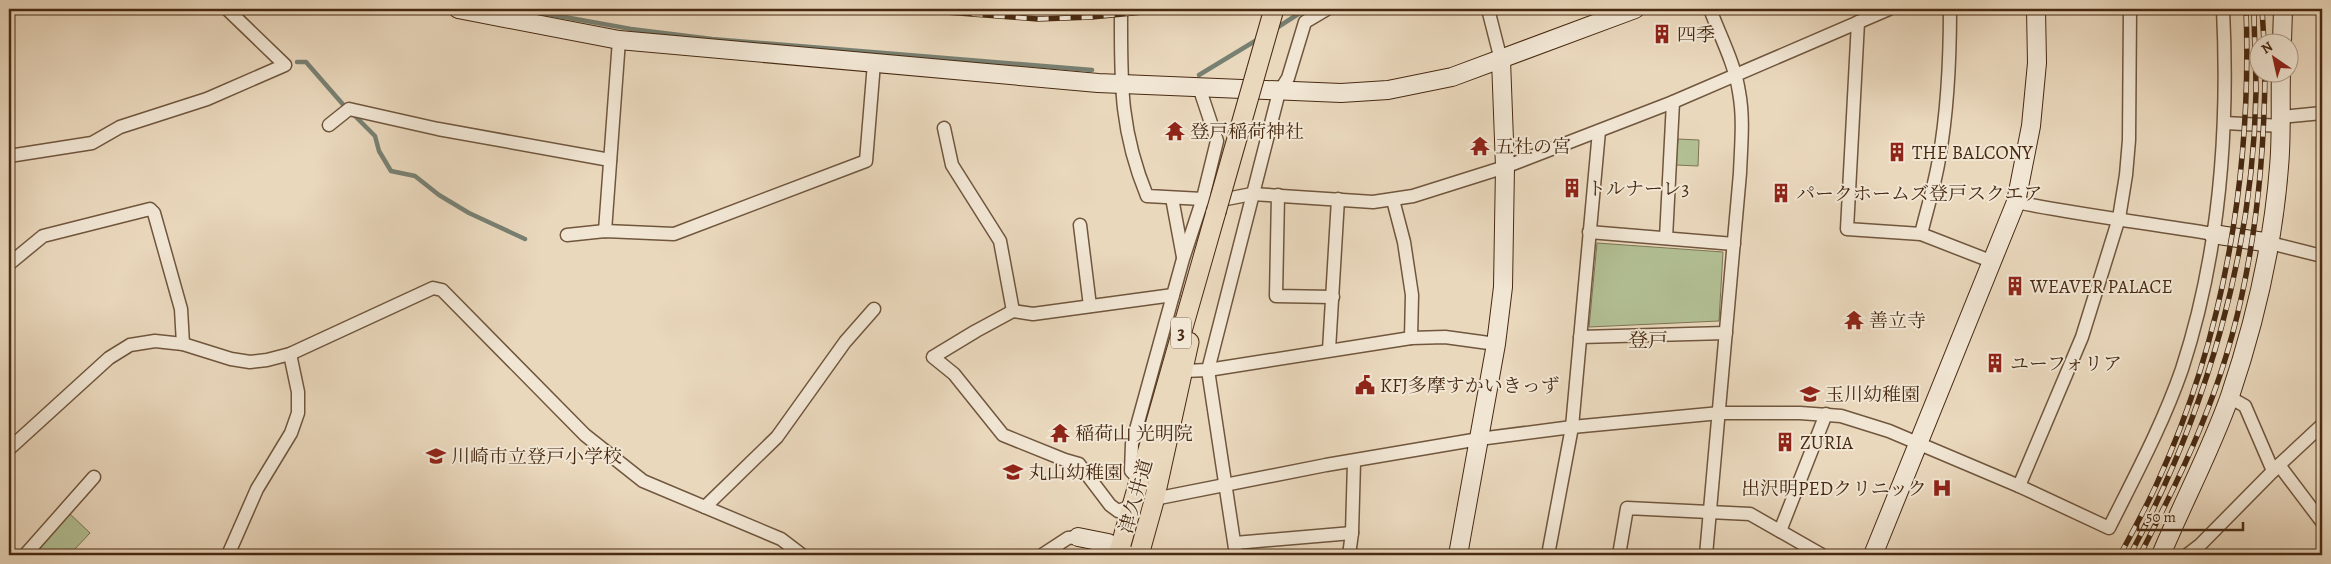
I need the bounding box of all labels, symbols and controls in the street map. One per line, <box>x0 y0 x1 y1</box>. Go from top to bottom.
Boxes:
place label: 四季 <box>1677 22 1715 48</box>
building icon: 四季 <box>1651 23 1673 45</box>
north arrow <box>2248 32 2298 82</box>
text: N <box>2257 37 2277 58</box>
place label: 登戸稲荷神社 <box>1190 119 1304 145</box>
temple icon: 登戸稲荷神社 <box>1164 120 1186 142</box>
place label: 五社の宮 <box>1495 134 1571 160</box>
temple icon: 五社の宮 <box>1469 135 1491 157</box>
place label: THE BALCONY <box>1912 140 2033 166</box>
building icon: THE BALCONY <box>1886 141 1908 163</box>
place label: トルナーレ3 <box>1587 176 1690 202</box>
building icon: トルナーレ3 <box>1561 177 1583 199</box>
place label: パークホームズ登戸スクエア <box>1796 181 2043 207</box>
building icon: パークホームズ登戸スクエア <box>1770 182 1792 204</box>
place label: WEAVER PALACE <box>2029 274 2173 300</box>
building icon: WEAVER PALACE <box>2004 275 2026 297</box>
place label: 善立寺 <box>1869 308 1926 334</box>
temple icon: 善立寺 <box>1843 309 1865 331</box>
road number: 3 <box>1171 317 1191 348</box>
district label: 登戸 <box>1628 327 1668 354</box>
place label: ユーフォリア <box>2010 351 2122 377</box>
building icon: ユーフォリア <box>1984 352 2006 374</box>
place label: KFJ多摩すかいきっず <box>1380 373 1560 399</box>
public building icon: KFJ多摩すかいきっず <box>1354 374 1376 396</box>
place label: 玉川幼稚園 <box>1825 382 1920 408</box>
school or university icon: 玉川幼稚園 <box>1799 383 1821 405</box>
place label: 稲荷山 光明院 <box>1075 421 1193 447</box>
temple icon: 稲荷山 光明院 <box>1049 422 1071 444</box>
place label: ZURIA <box>1800 430 1854 456</box>
building icon: ZURIA <box>1774 431 1796 453</box>
place label: 川崎市立登戸小学校 <box>451 444 622 470</box>
school or university icon: 川崎市立登戸小学校 <box>425 445 447 467</box>
street label: 津久井道 <box>1113 456 1159 536</box>
place label: 丸山幼稚園 <box>1028 460 1123 486</box>
school or university icon: 丸山幼稚園 <box>1002 461 1024 483</box>
place label: 出沢明PEDクリニック <box>1741 476 1927 502</box>
hospital icon: 出沢明PEDクリニック <box>1931 477 1953 499</box>
scale bar <box>2138 499 2244 531</box>
text: 50 m <box>2146 507 2176 527</box>

